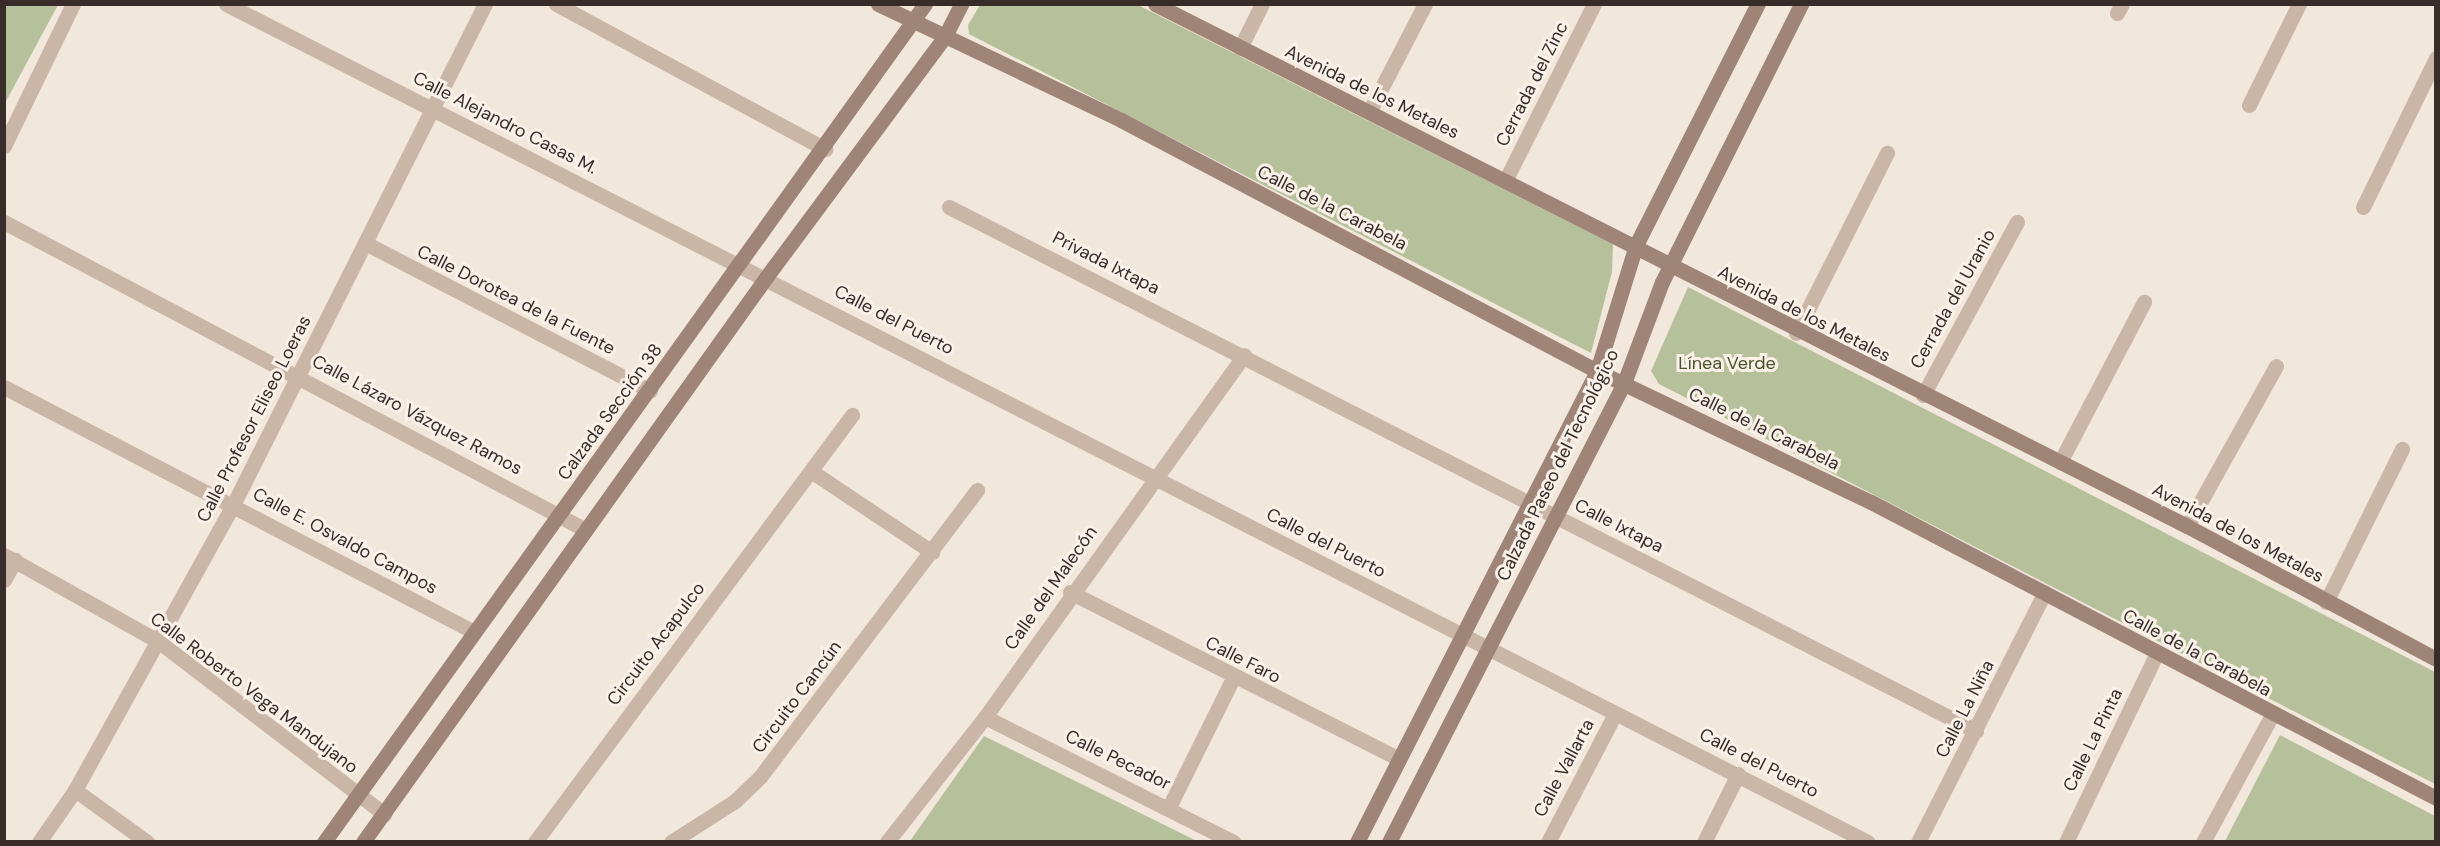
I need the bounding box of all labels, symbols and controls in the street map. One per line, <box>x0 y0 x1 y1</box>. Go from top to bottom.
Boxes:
street label: Cerrada del Zinc <box>1491 18 1573 150</box>
street label: Avenida de los Metales <box>1282 40 1462 144</box>
street label: Calle Alejandro Casas M. <box>409 67 601 179</box>
street label: Calle de la Carabela <box>1254 161 1410 255</box>
street label: Cerrada del Uranio <box>1906 226 2000 372</box>
street label: Privada Ixtapa <box>1049 227 1163 299</box>
street label: Calle Dorotea de la Fuente <box>413 241 619 359</box>
street label: Avenida de los Metales <box>1714 261 1894 367</box>
street label: Calle del Puerto <box>831 281 957 359</box>
street label: Calle Profesor Eliseo Loeras <box>192 312 316 526</box>
street label: Calzada Sección 38 <box>553 339 667 485</box>
street label: Calzada Paseo del Tecnológico <box>1492 346 1624 584</box>
street label: Calle Lázaro Vázquez Ramos <box>308 350 526 480</box>
park label: Línea Verde <box>1678 352 1776 374</box>
street label: Calle de la Carabela <box>1685 383 1843 475</box>
street label: Avenida de los Metales <box>2149 479 2327 587</box>
street label: Calle E. Osvaldo Campos <box>249 483 441 599</box>
street label: Calle Ixtapa <box>1571 494 1667 558</box>
street label: Calle del Puerto <box>1263 504 1389 582</box>
street label: Calle del Malecón <box>1000 522 1102 654</box>
street label: Circuito Acapulco <box>603 578 709 710</box>
street label: Calle de la Carabela <box>2119 605 2275 701</box>
street label: Calle Roberto Vega Mandujano <box>146 608 362 778</box>
street label: Calle Faro <box>1202 632 1284 688</box>
street label: Circuito Cancún <box>748 637 846 757</box>
street label: Calle La Niña <box>1931 657 1999 761</box>
street label: Calle La Pinta <box>2059 685 2127 795</box>
street label: Calle Vallarta <box>1529 715 1599 821</box>
street label: Calle del Puerto <box>1696 724 1822 802</box>
street label: Calle Pecador <box>1062 725 1174 795</box>

